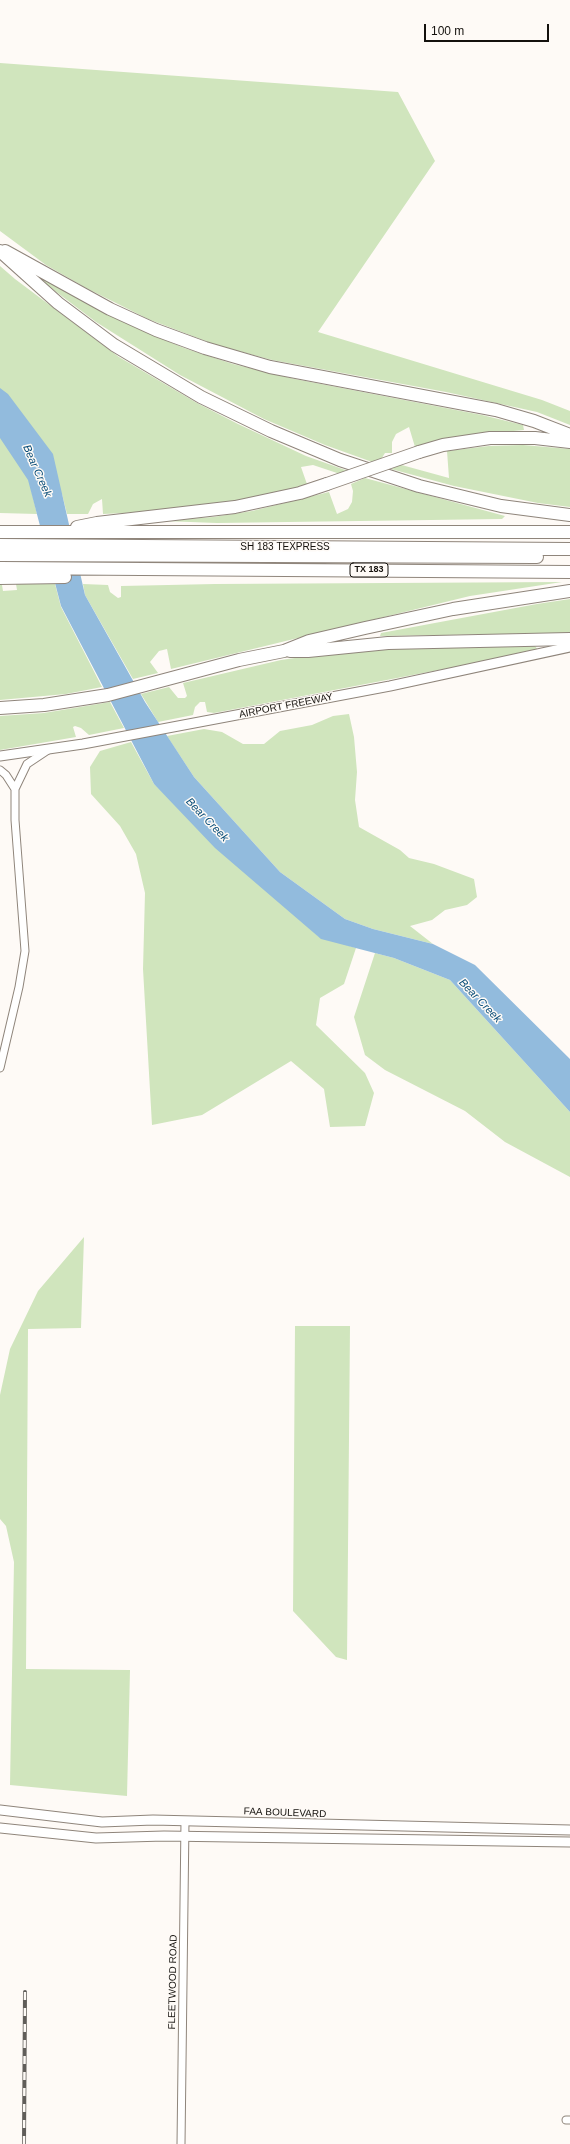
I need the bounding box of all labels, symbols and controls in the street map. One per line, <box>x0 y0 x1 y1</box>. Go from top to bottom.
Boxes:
scale bar <box>426 16 551 42</box>
text: 100 m <box>431 24 464 38</box>
water label: Bear Creek <box>20 443 54 499</box>
street label: SH 183 TEXPRESS <box>240 541 330 553</box>
road number: TX 183 <box>350 563 388 577</box>
street label: AIRPORT FREEWAY <box>238 691 334 721</box>
water label: Bear Creek <box>183 795 231 845</box>
water label: Bear Creek <box>456 976 504 1026</box>
street label: FAA BOULEVARD <box>244 1806 326 1820</box>
street label: FLEETWOOD ROAD <box>166 1934 180 2030</box>

